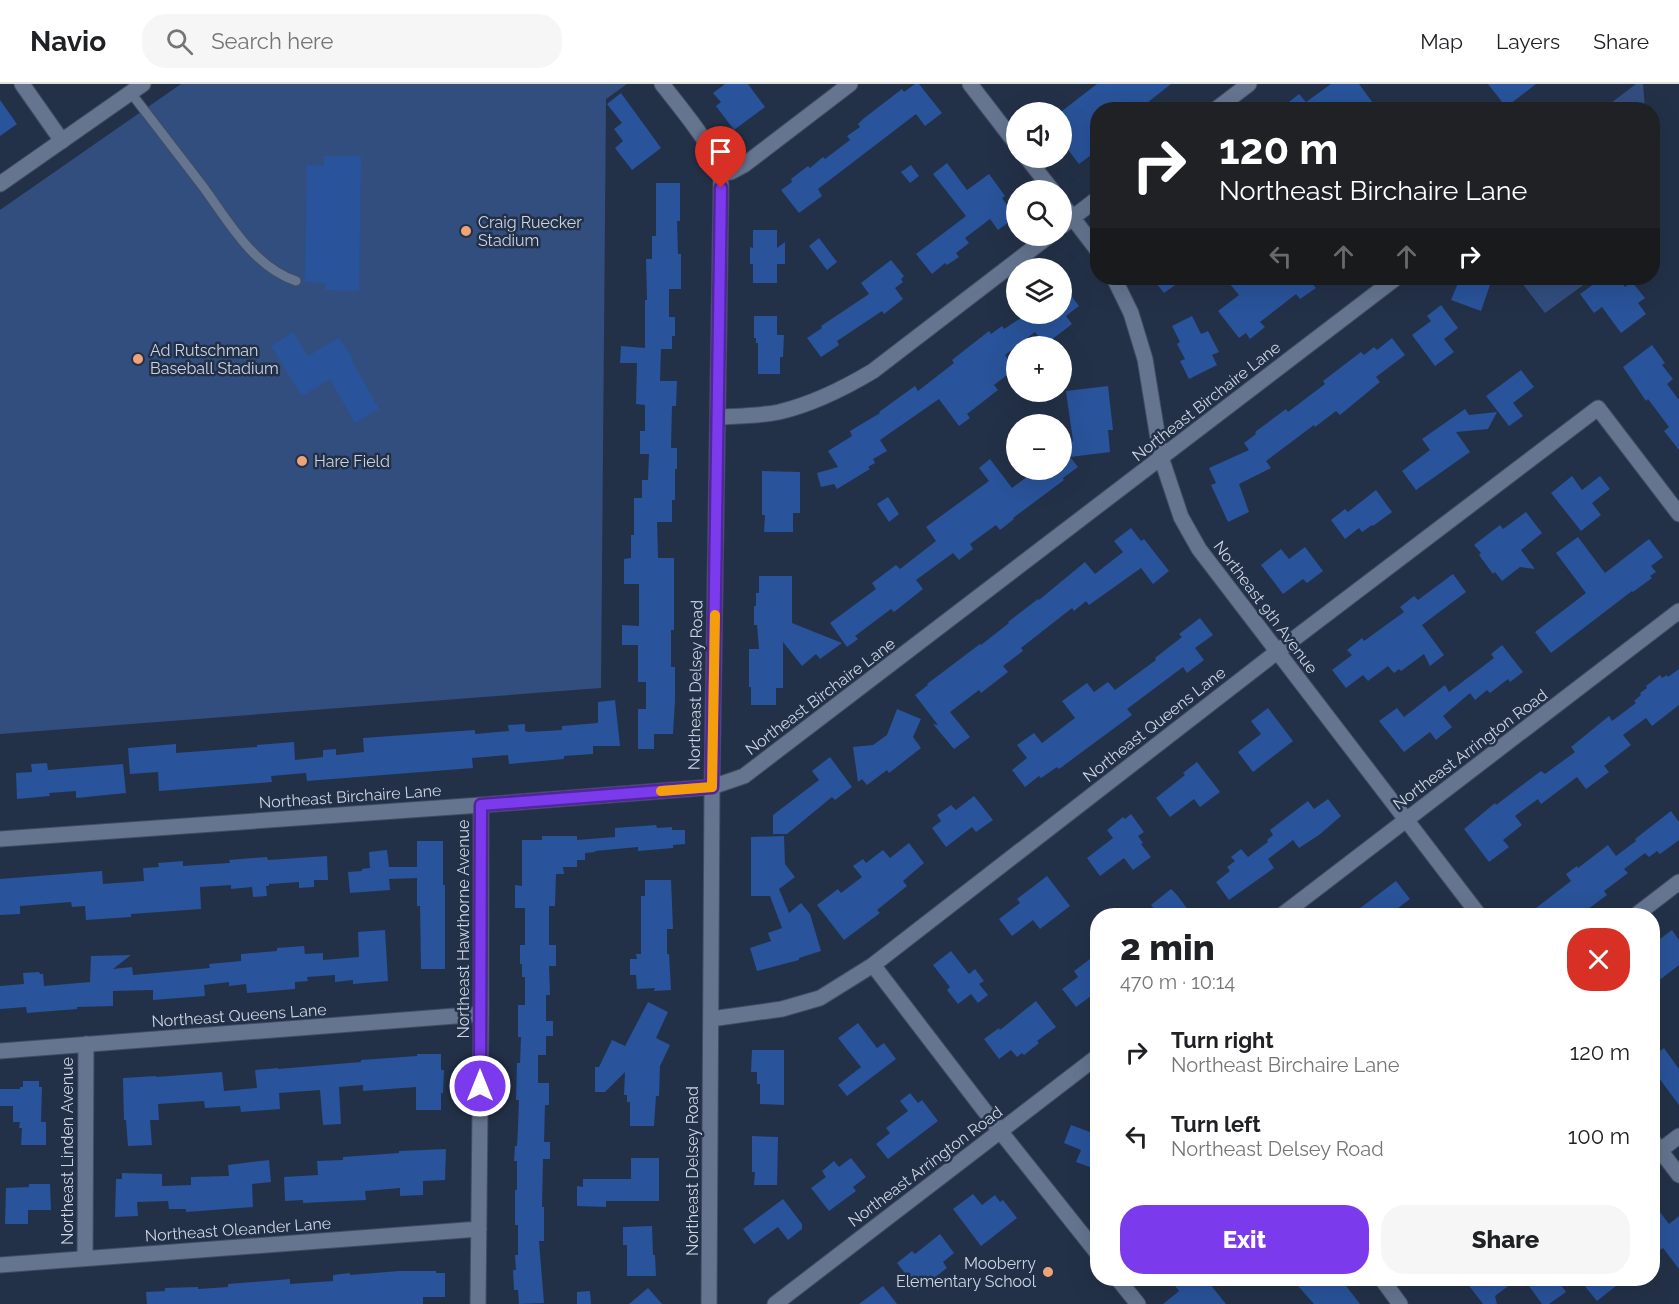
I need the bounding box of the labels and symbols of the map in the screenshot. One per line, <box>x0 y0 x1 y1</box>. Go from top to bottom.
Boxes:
pin <box>695 126 746 188</box>
place label: Craig Ruecker Stadium <box>478 213 582 250</box>
marker: Craig Ruecker Stadium <box>459 224 473 238</box>
street label: Northeast Birchaire Lane <box>1128 338 1284 465</box>
place label: Ad Rutschman Baseball Stadium <box>150 341 279 378</box>
marker: Ad Rutschman Baseball Stadium <box>131 352 145 366</box>
place label: Hare Field <box>314 452 390 471</box>
marker: Hare Field <box>295 454 309 468</box>
street label: Northeast 9th Avenue <box>1210 537 1322 677</box>
street label: Northeast Delsey Road <box>685 600 706 770</box>
street label: Northeast Birchaire Lane <box>742 634 899 759</box>
street label: Northeast Queens Lane <box>1079 663 1229 786</box>
street label: Northeast Arrington Road <box>1389 685 1551 814</box>
street label: Northeast Birchaire Lane <box>258 781 442 812</box>
street label: Northeast Hawthorne Avenue <box>454 820 473 1038</box>
street label: Northeast Queens Lane <box>151 1000 327 1031</box>
position arrow <box>448 1054 512 1118</box>
street label: Northeast Linden Avenue <box>58 1057 77 1245</box>
street label: Northeast Delsey Road <box>683 1086 702 1256</box>
street label: Northeast Arrington Road <box>844 1102 1006 1231</box>
street label: Northeast Oleander Lane <box>144 1214 332 1245</box>
place label: Mooberry Elementary School <box>896 1254 1037 1291</box>
marker: Mooberry Elementary School <box>1041 1265 1055 1279</box>

